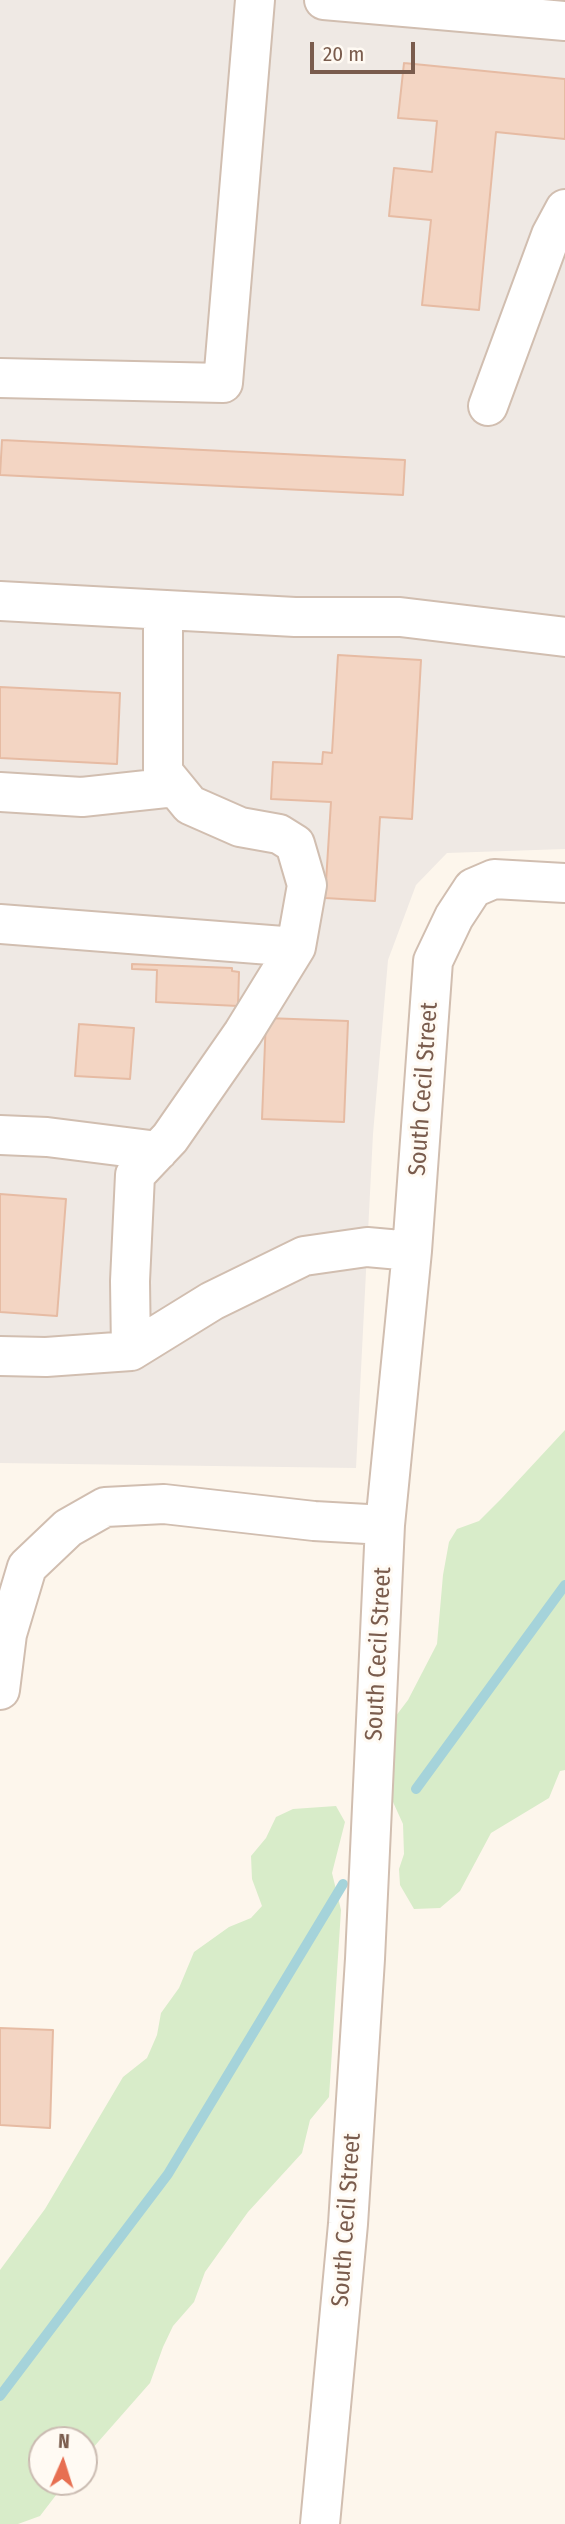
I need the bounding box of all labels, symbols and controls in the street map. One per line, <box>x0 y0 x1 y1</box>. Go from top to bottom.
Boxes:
scale bar <box>313 28 418 72</box>
text: 20 m <box>323 41 364 67</box>
street label: South Cecil Street <box>404 1001 444 1177</box>
street label: South Cecil Street <box>360 1566 398 1742</box>
street label: South Cecil Street <box>327 2132 367 2308</box>
north arrow <box>28 2426 98 2496</box>
text: N <box>58 2430 70 2453</box>

